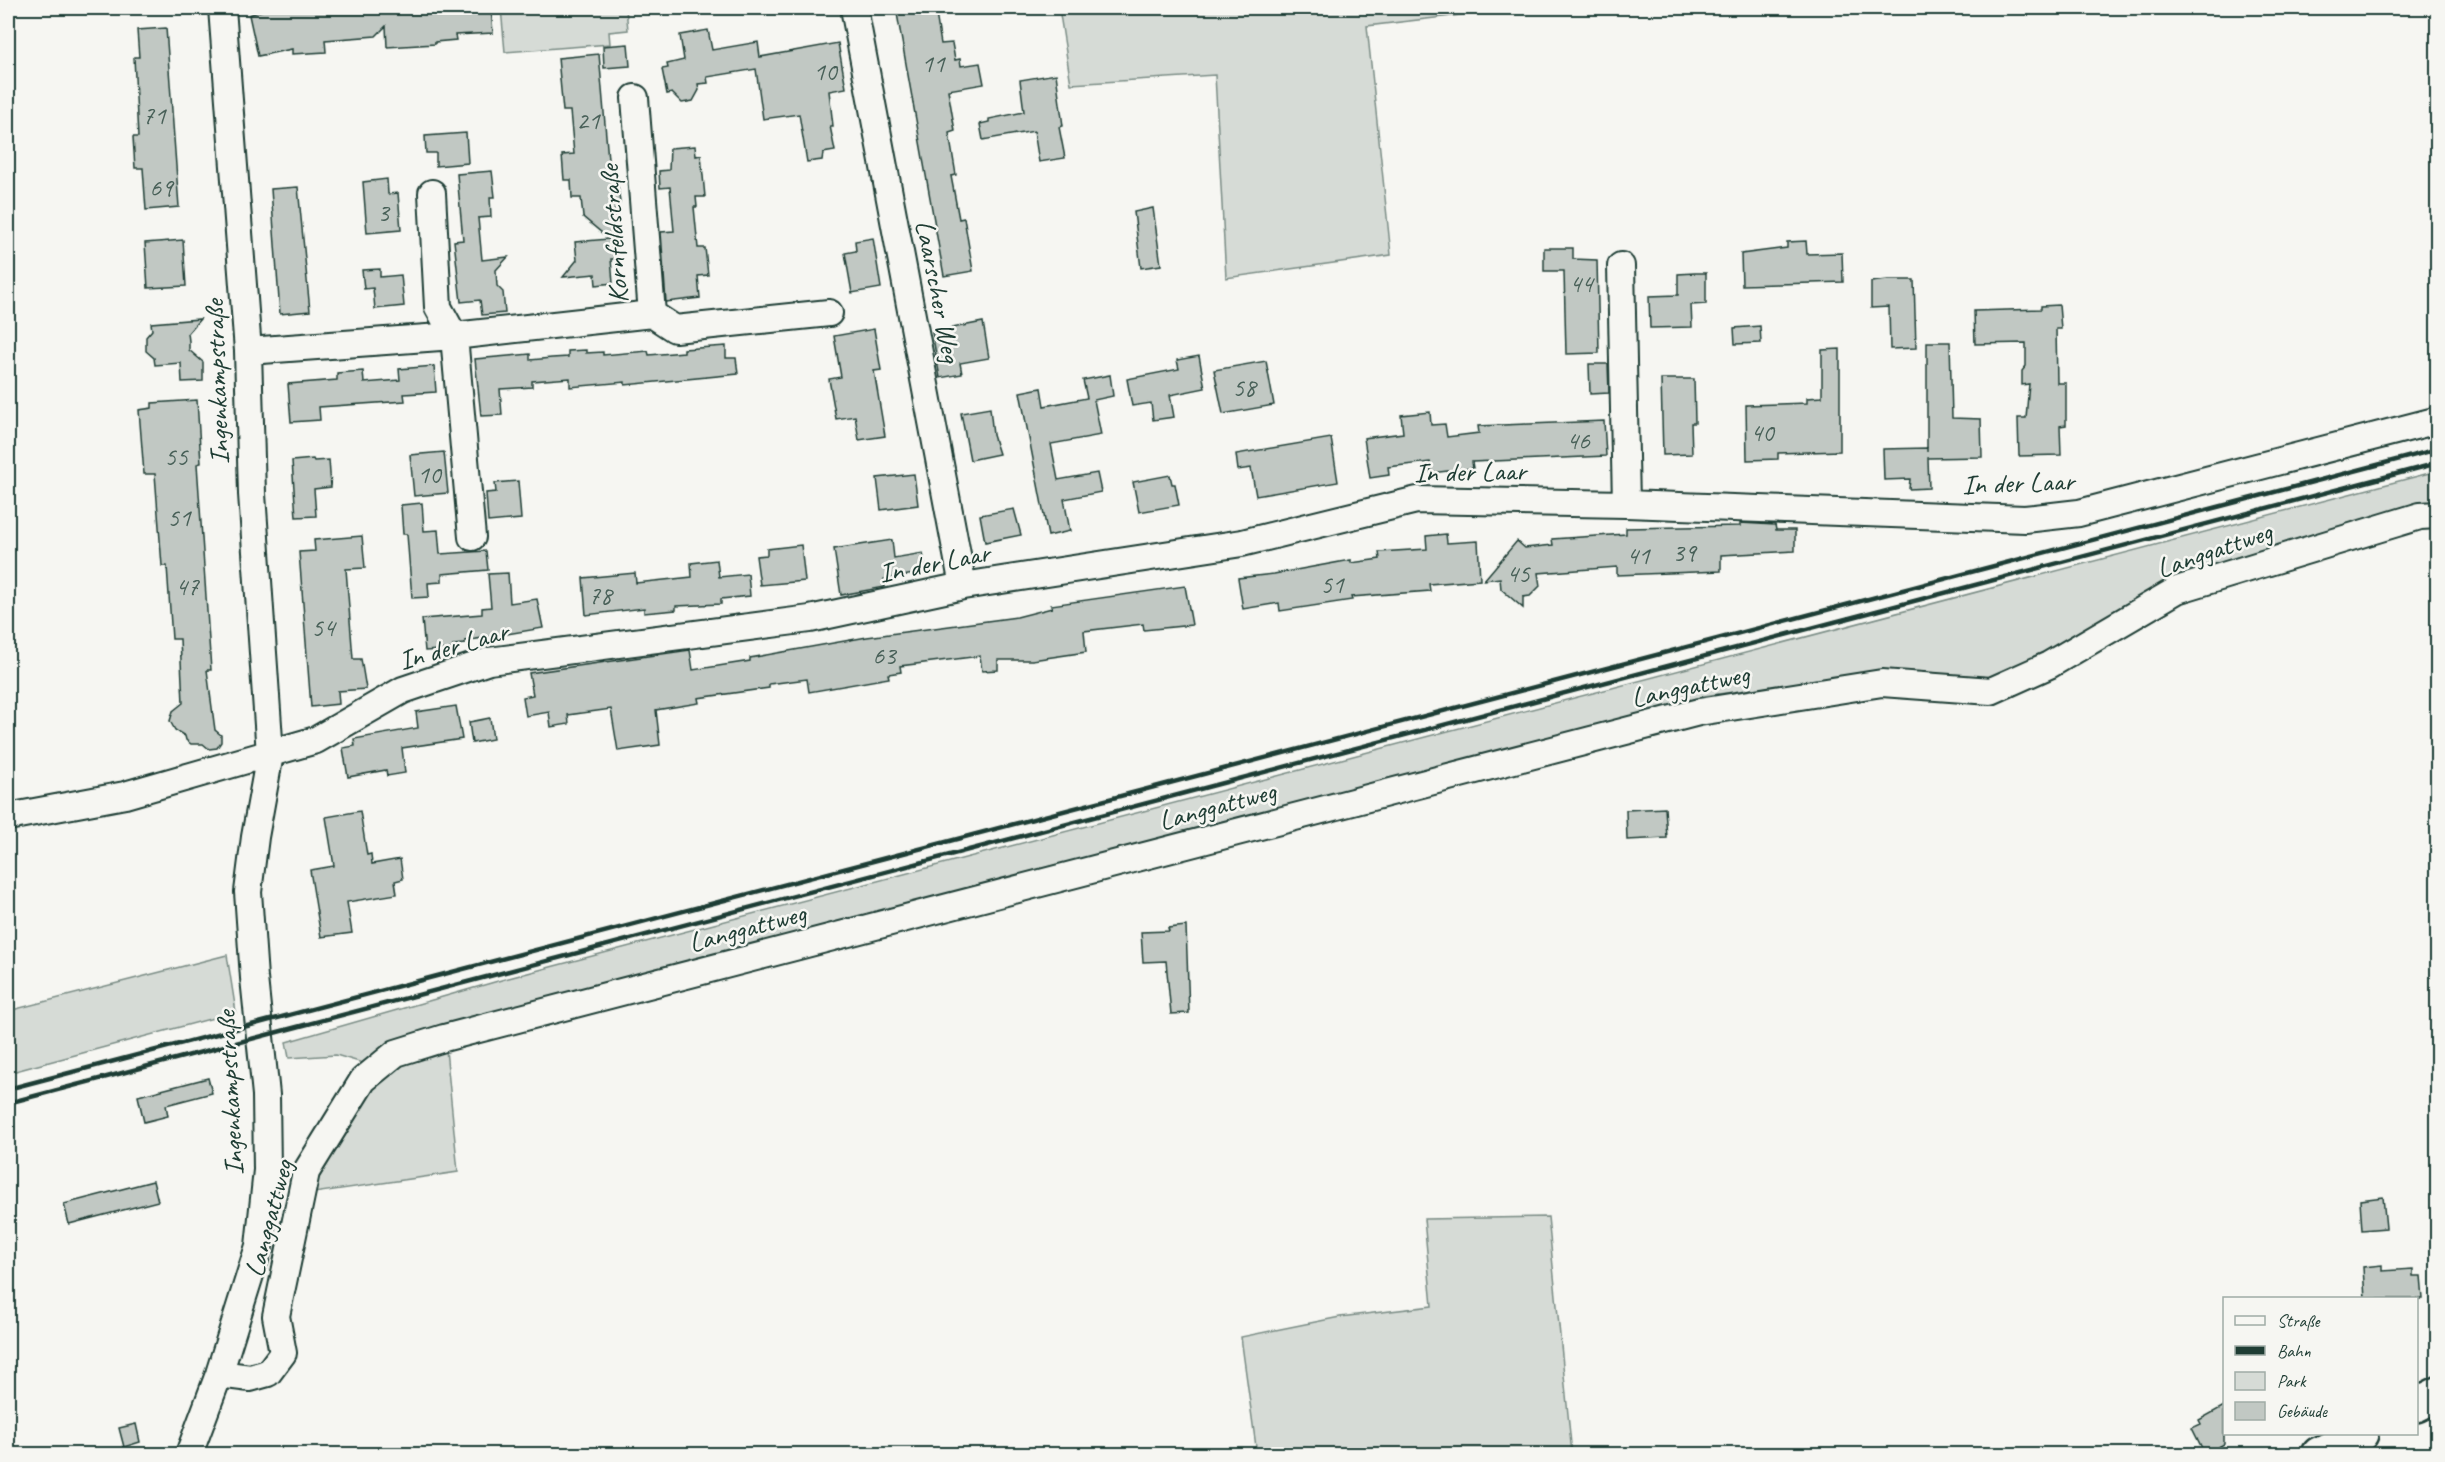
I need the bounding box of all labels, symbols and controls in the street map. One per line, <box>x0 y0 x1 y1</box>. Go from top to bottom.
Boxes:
house number: 11 <box>921 47 946 80</box>
house number: 10 <box>813 55 839 88</box>
house number: 71 <box>142 99 167 132</box>
house number: 21 <box>576 104 601 137</box>
street label: Kornfeldstraße <box>591 162 636 304</box>
house number: 69 <box>149 171 175 204</box>
house number: 3 <box>377 196 391 229</box>
street label: Laarscher Weg <box>908 217 970 367</box>
house number: 44 <box>1569 267 1595 300</box>
street label: Ingenkampstraße <box>196 297 237 465</box>
house number: 58 <box>1232 371 1258 404</box>
house number: 40 <box>1750 416 1776 449</box>
house number: 46 <box>1566 424 1591 457</box>
house number: 55 <box>164 440 189 473</box>
street label: In der Laar <box>1414 453 1529 490</box>
house number: 10 <box>417 458 443 491</box>
street label: In der Laar <box>1961 463 2077 502</box>
house number: 51 <box>167 501 192 534</box>
street label: Langgattweg <box>2152 513 2278 586</box>
street label: In der Laar <box>876 534 995 590</box>
house number: 39 <box>1672 536 1698 569</box>
house number: 41 <box>1626 539 1651 572</box>
house number: 45 <box>1506 557 1531 590</box>
house number: 51 <box>1320 568 1345 601</box>
house number: 47 <box>175 570 200 603</box>
house number: 78 <box>588 579 614 612</box>
house number: 54 <box>311 611 337 644</box>
street label: In der Laar <box>394 612 515 678</box>
house number: 63 <box>872 639 898 672</box>
street label: Langgattweg <box>1628 656 1753 715</box>
street label: Langgattweg <box>1155 773 1281 838</box>
street label: Langgattweg <box>685 895 811 960</box>
street label: Ingenkampstraße <box>208 1008 251 1176</box>
street label: Langgattweg <box>236 1155 301 1281</box>
legend <box>2223 1297 2418 1435</box>
text: Straße <box>2277 1310 2321 1332</box>
text: Bahn <box>2277 1340 2312 1362</box>
text: Park <box>2277 1370 2307 1392</box>
text: Gebäude <box>2277 1400 2328 1422</box>

